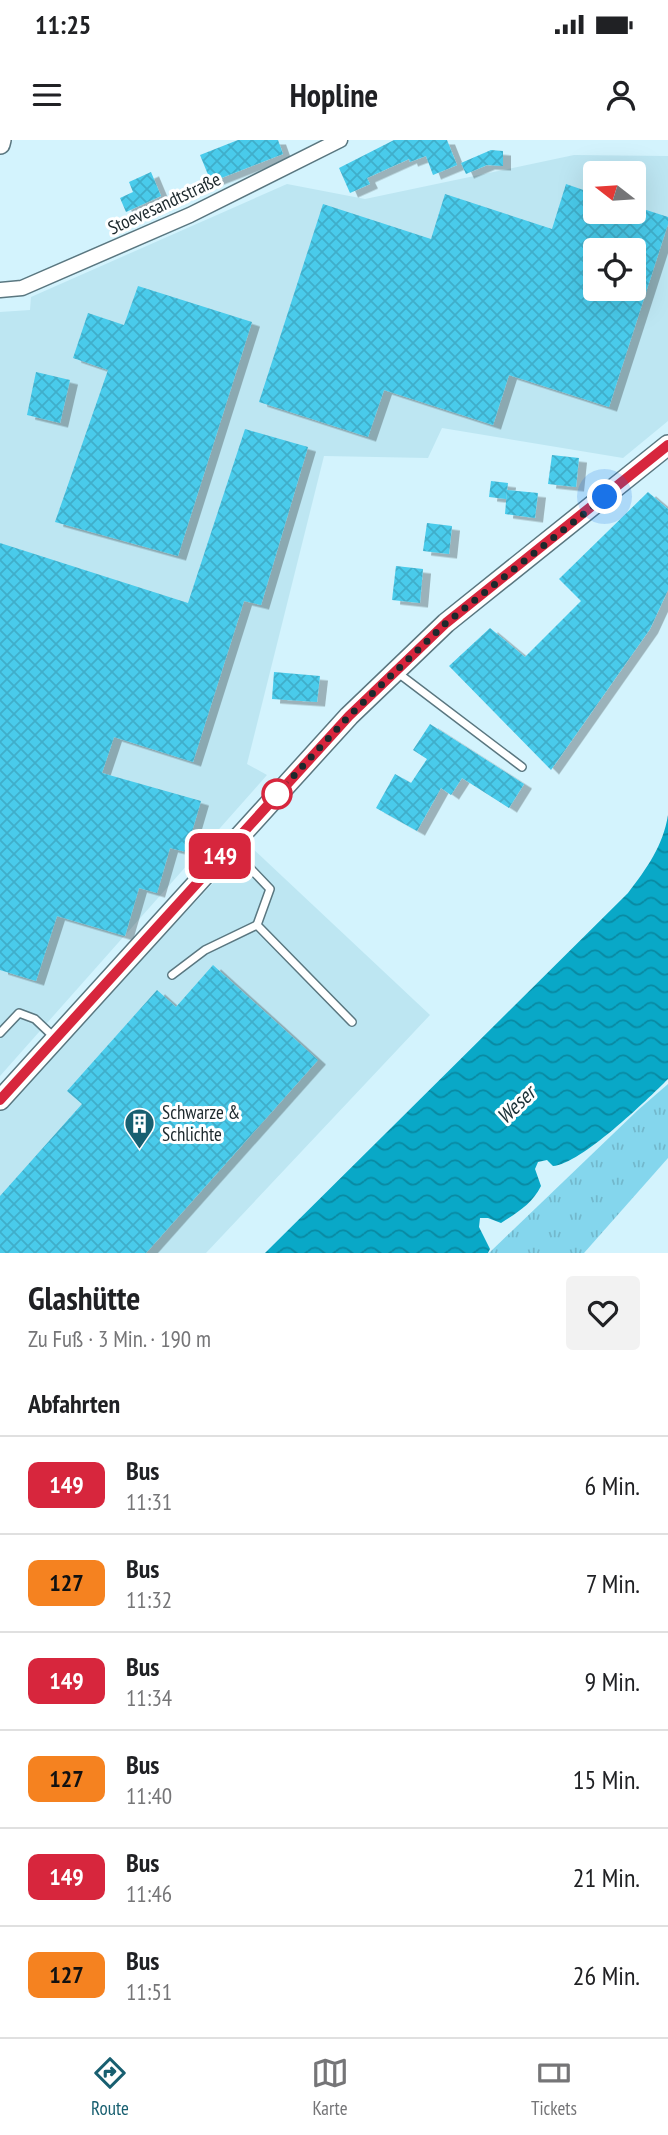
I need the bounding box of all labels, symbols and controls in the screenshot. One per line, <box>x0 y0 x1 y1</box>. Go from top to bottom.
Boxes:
text: 11:25 <box>35 8 91 41</box>
text: Hopline <box>290 74 378 116</box>
icon: menu <box>28 76 66 114</box>
icon: person <box>602 76 640 114</box>
north arrow <box>583 161 646 224</box>
map controls <box>583 161 646 301</box>
street label: Stoevesandtstraße <box>104 166 224 240</box>
button: locate <box>583 238 646 301</box>
your location <box>587 479 622 514</box>
unlabelled marker <box>262 779 292 809</box>
line badge: 149 <box>180 833 260 879</box>
text: 149 <box>203 840 237 871</box>
water label: Weser <box>491 1078 543 1129</box>
place label: Schwarze & Schlichte <box>162 1100 240 1146</box>
building icon: Schwarze & Schlichte <box>122 1106 156 1150</box>
text: Glashütte <box>28 1276 140 1319</box>
button: heart <box>566 1276 640 1350</box>
text: Zu Fuß · 3 Min. · 190 m <box>28 1324 211 1353</box>
text: Abfahrten <box>28 1387 120 1420</box>
text: Bus <box>126 1454 159 1487</box>
text: 149 <box>49 1469 84 1500</box>
text: 6 Min. <box>585 1469 640 1502</box>
text: 11:31 <box>126 1487 172 1516</box>
text: Bus <box>126 1552 159 1585</box>
text: 127 <box>49 1567 84 1598</box>
text: 7 Min. <box>586 1567 640 1600</box>
text: 11:32 <box>126 1585 172 1614</box>
text: Bus <box>126 1650 159 1683</box>
text: 149 <box>49 1665 84 1696</box>
text: 9 Min. <box>585 1665 640 1698</box>
text: 11:34 <box>126 1683 172 1712</box>
text: Bus <box>126 1748 159 1781</box>
text: 127 <box>49 1763 84 1794</box>
text: 15 Min. <box>573 1763 640 1796</box>
text: 11:40 <box>126 1781 172 1810</box>
text: Bus <box>126 1846 159 1879</box>
text: 149 <box>49 1861 84 1892</box>
text: 21 Min. <box>573 1861 640 1894</box>
text: 11:46 <box>126 1879 172 1908</box>
text: Bus <box>126 1944 159 1977</box>
text: 127 <box>49 1959 84 1990</box>
text: 26 Min. <box>573 1959 640 1992</box>
text: 11:51 <box>126 1977 172 2006</box>
tab: Route <box>91 2054 129 2120</box>
tab: Karte <box>311 2054 349 2120</box>
tab: Tickets <box>531 2054 577 2120</box>

